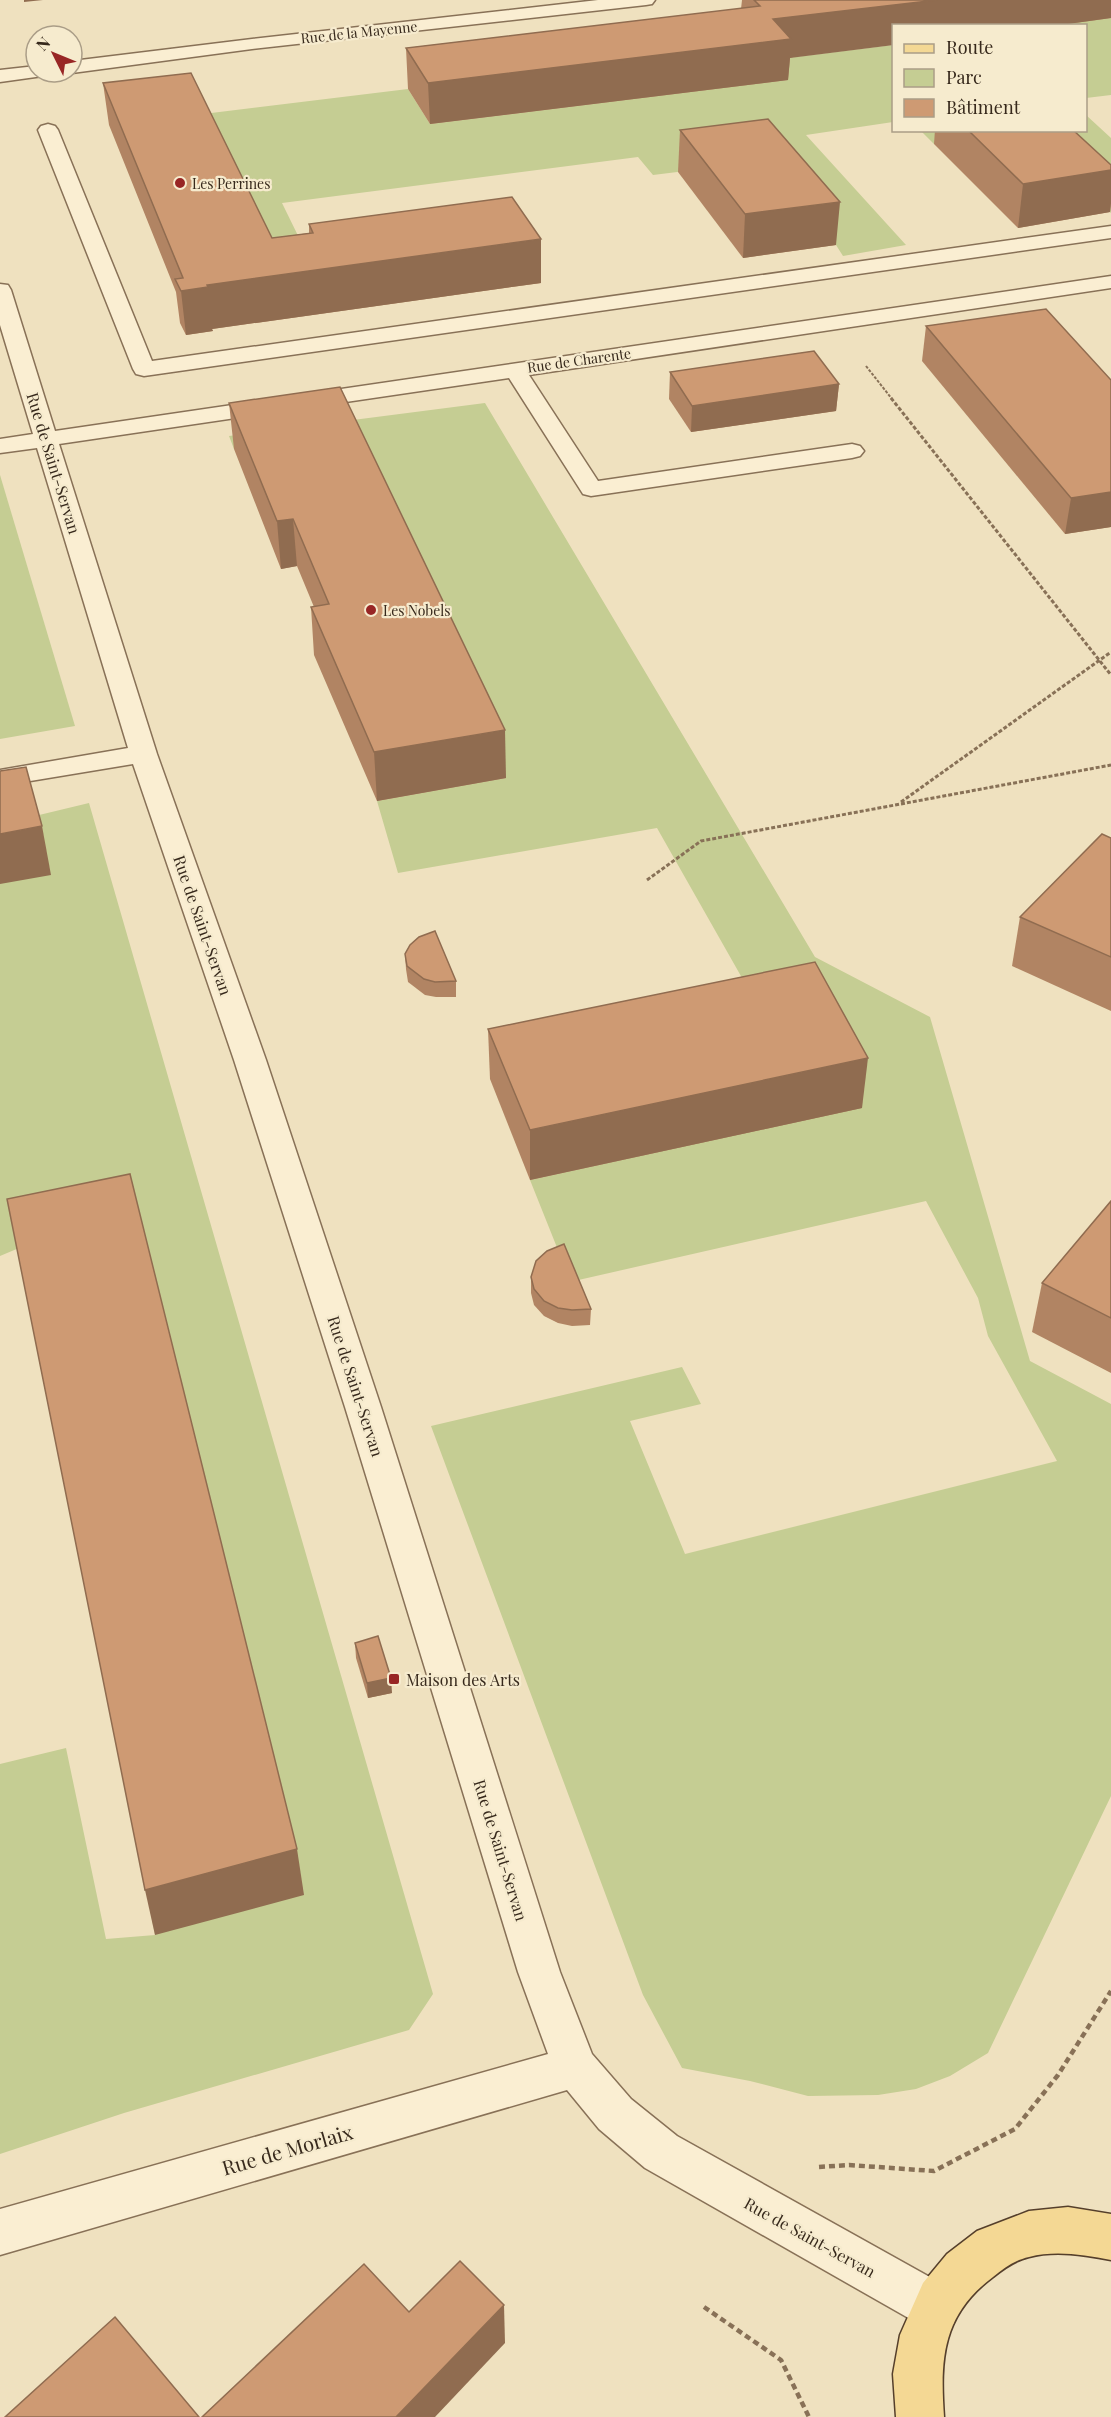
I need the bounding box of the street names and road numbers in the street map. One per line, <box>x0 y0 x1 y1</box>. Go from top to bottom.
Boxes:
street label: Rue de la Mayenne <box>300 16 418 48</box>
street label: Rue de Charente <box>526 343 632 377</box>
street label: Rue de Saint-Servan <box>23 390 86 537</box>
street label: Rue de Saint-Servan <box>169 852 237 998</box>
street label: Rue de Saint-Servan <box>323 1313 389 1459</box>
street label: Rue de Saint-Servan <box>470 1777 533 1924</box>
street label: Rue de Morlaix <box>218 2117 356 2181</box>
street label: Rue de Saint-Servan <box>741 2192 880 2282</box>

